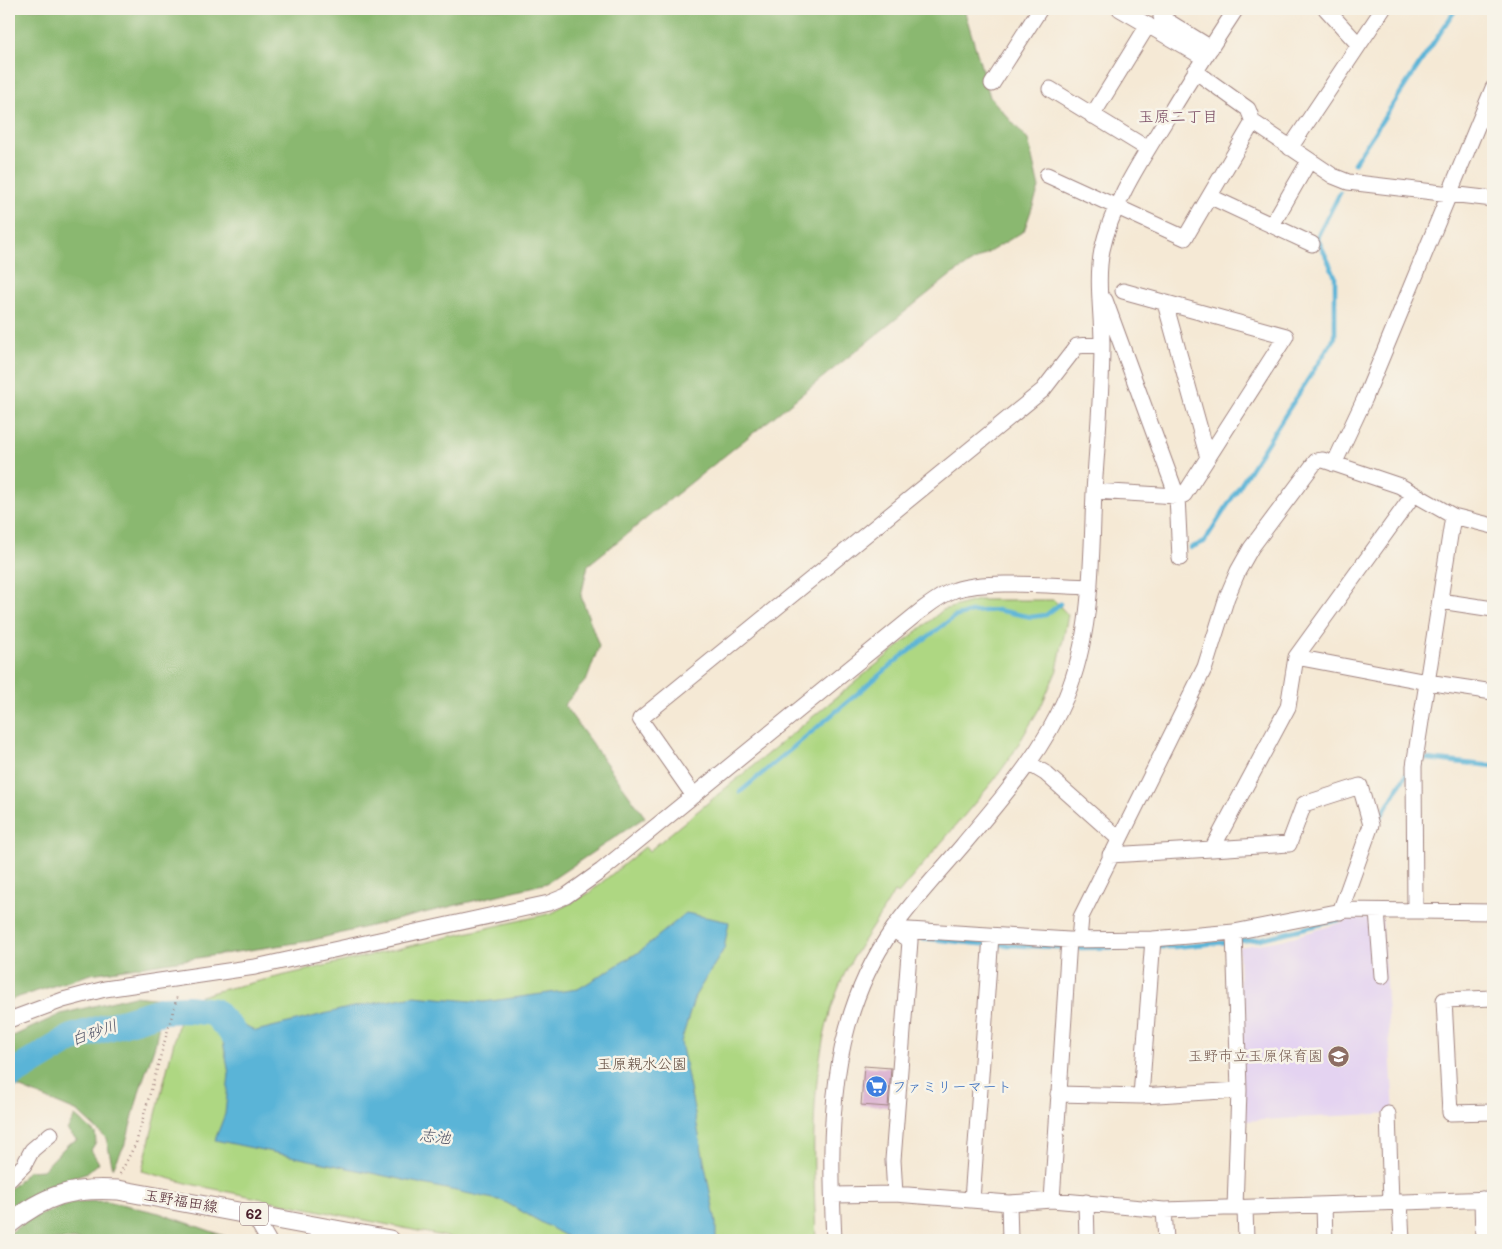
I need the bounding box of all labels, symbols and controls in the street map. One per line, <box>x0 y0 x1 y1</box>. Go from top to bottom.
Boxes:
district label: 玉原二丁目 <box>1138 105 1218 126</box>
water label: 白砂川 <box>68 1014 120 1049</box>
school or university icon: 玉野市立玉原保育園 <box>1327 1044 1351 1068</box>
place label: 玉野市立玉原保育園 <box>1188 1045 1323 1065</box>
park label: 玉原親水公園 <box>597 1053 687 1073</box>
supermarket icon: ファミリーマート <box>864 1075 888 1099</box>
place label: ファミリーマート <box>892 1076 1012 1096</box>
water label: 志池 <box>418 1123 453 1148</box>
street label: 玉野福田線 <box>142 1184 220 1216</box>
road number: 62 <box>240 1202 268 1226</box>

